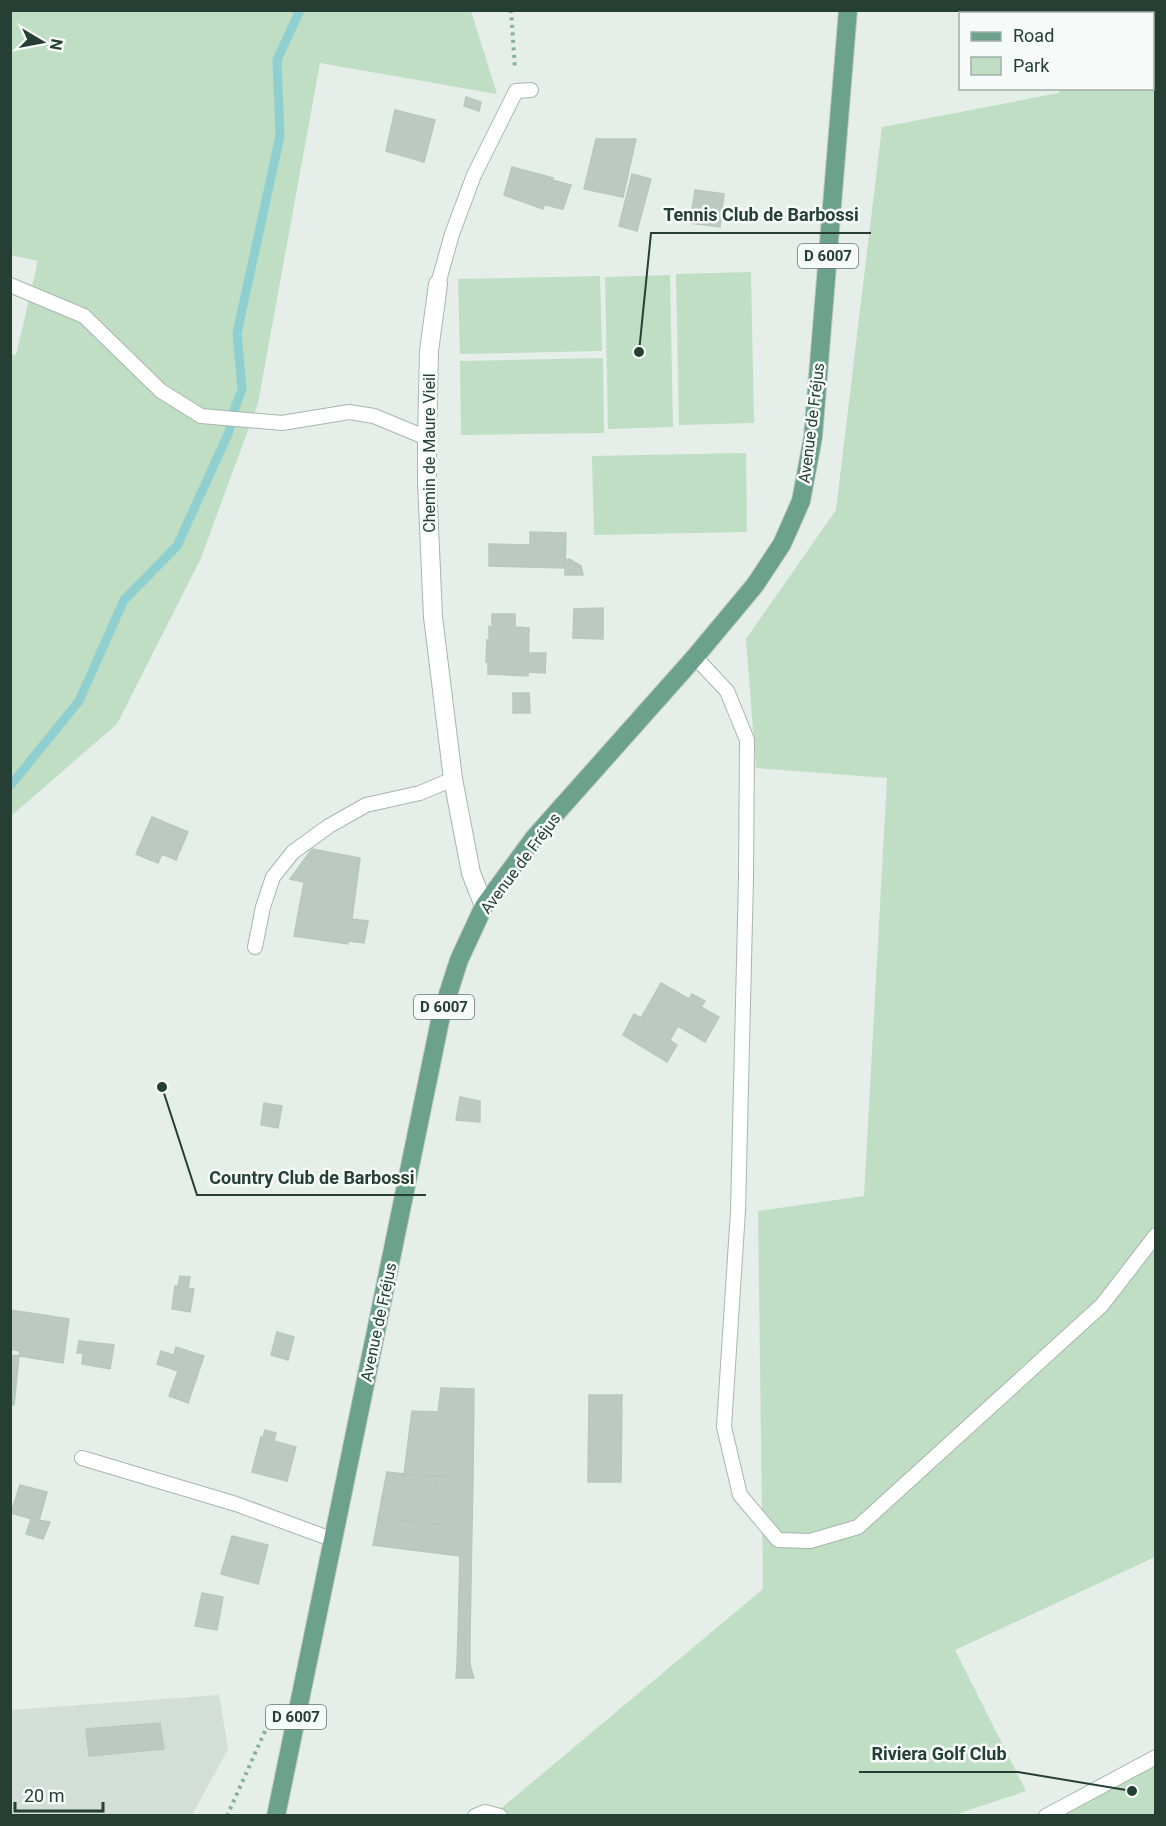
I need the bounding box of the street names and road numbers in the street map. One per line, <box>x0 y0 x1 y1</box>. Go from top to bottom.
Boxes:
road number: D 6007 <box>798 244 858 268</box>
street label: Avenue de Fréjus <box>795 362 828 484</box>
street label: Chemin de Maure Vieil <box>420 373 439 533</box>
street label: Avenue de Fréjus <box>476 809 564 917</box>
road number: D 6007 <box>414 995 474 1019</box>
street label: Avenue de Fréjus <box>357 1261 400 1383</box>
road number: D 6007 <box>266 1705 326 1729</box>

